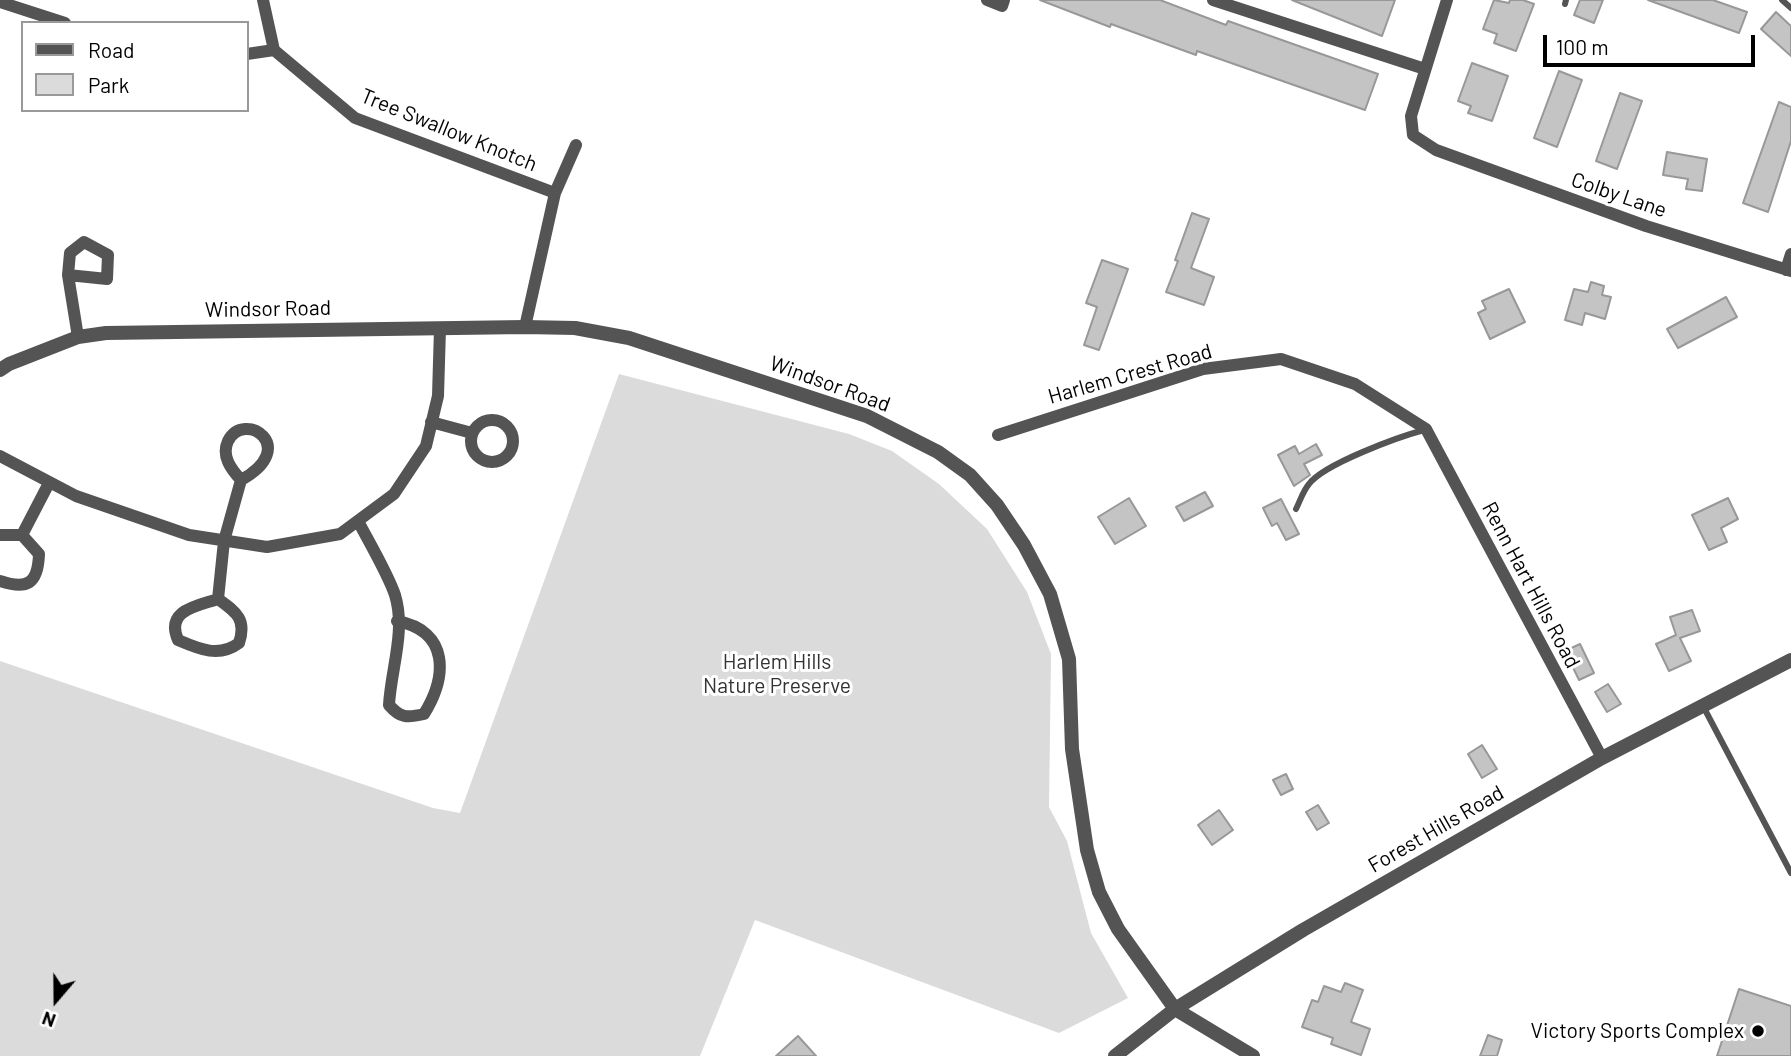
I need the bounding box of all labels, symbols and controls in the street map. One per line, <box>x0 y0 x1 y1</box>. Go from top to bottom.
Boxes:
legend <box>21 21 248 112</box>
scale bar <box>1546 21 1758 65</box>
text: 100 m <box>1556 34 1609 59</box>
text: Road <box>88 37 134 62</box>
text: Park <box>88 72 129 97</box>
street label: Tree Swallow Knotch <box>357 83 541 177</box>
street label: Colby Lane <box>1568 167 1670 223</box>
street label: Windsor Road <box>205 295 331 323</box>
street label: Harlem Crest Road <box>1045 339 1215 409</box>
street label: Windsor Road <box>766 351 894 417</box>
street label: Renn Hart Hills Road <box>1477 498 1585 672</box>
park label: Harlem Hills Nature Preserve <box>703 649 851 699</box>
street label: Forest Hills Road <box>1364 780 1508 878</box>
north arrow <box>21 965 91 1035</box>
text: N <box>39 1007 59 1033</box>
place label: Victory Sports Complex <box>1531 1018 1744 1044</box>
marker: Victory Sports Complex <box>1750 1023 1766 1039</box>

